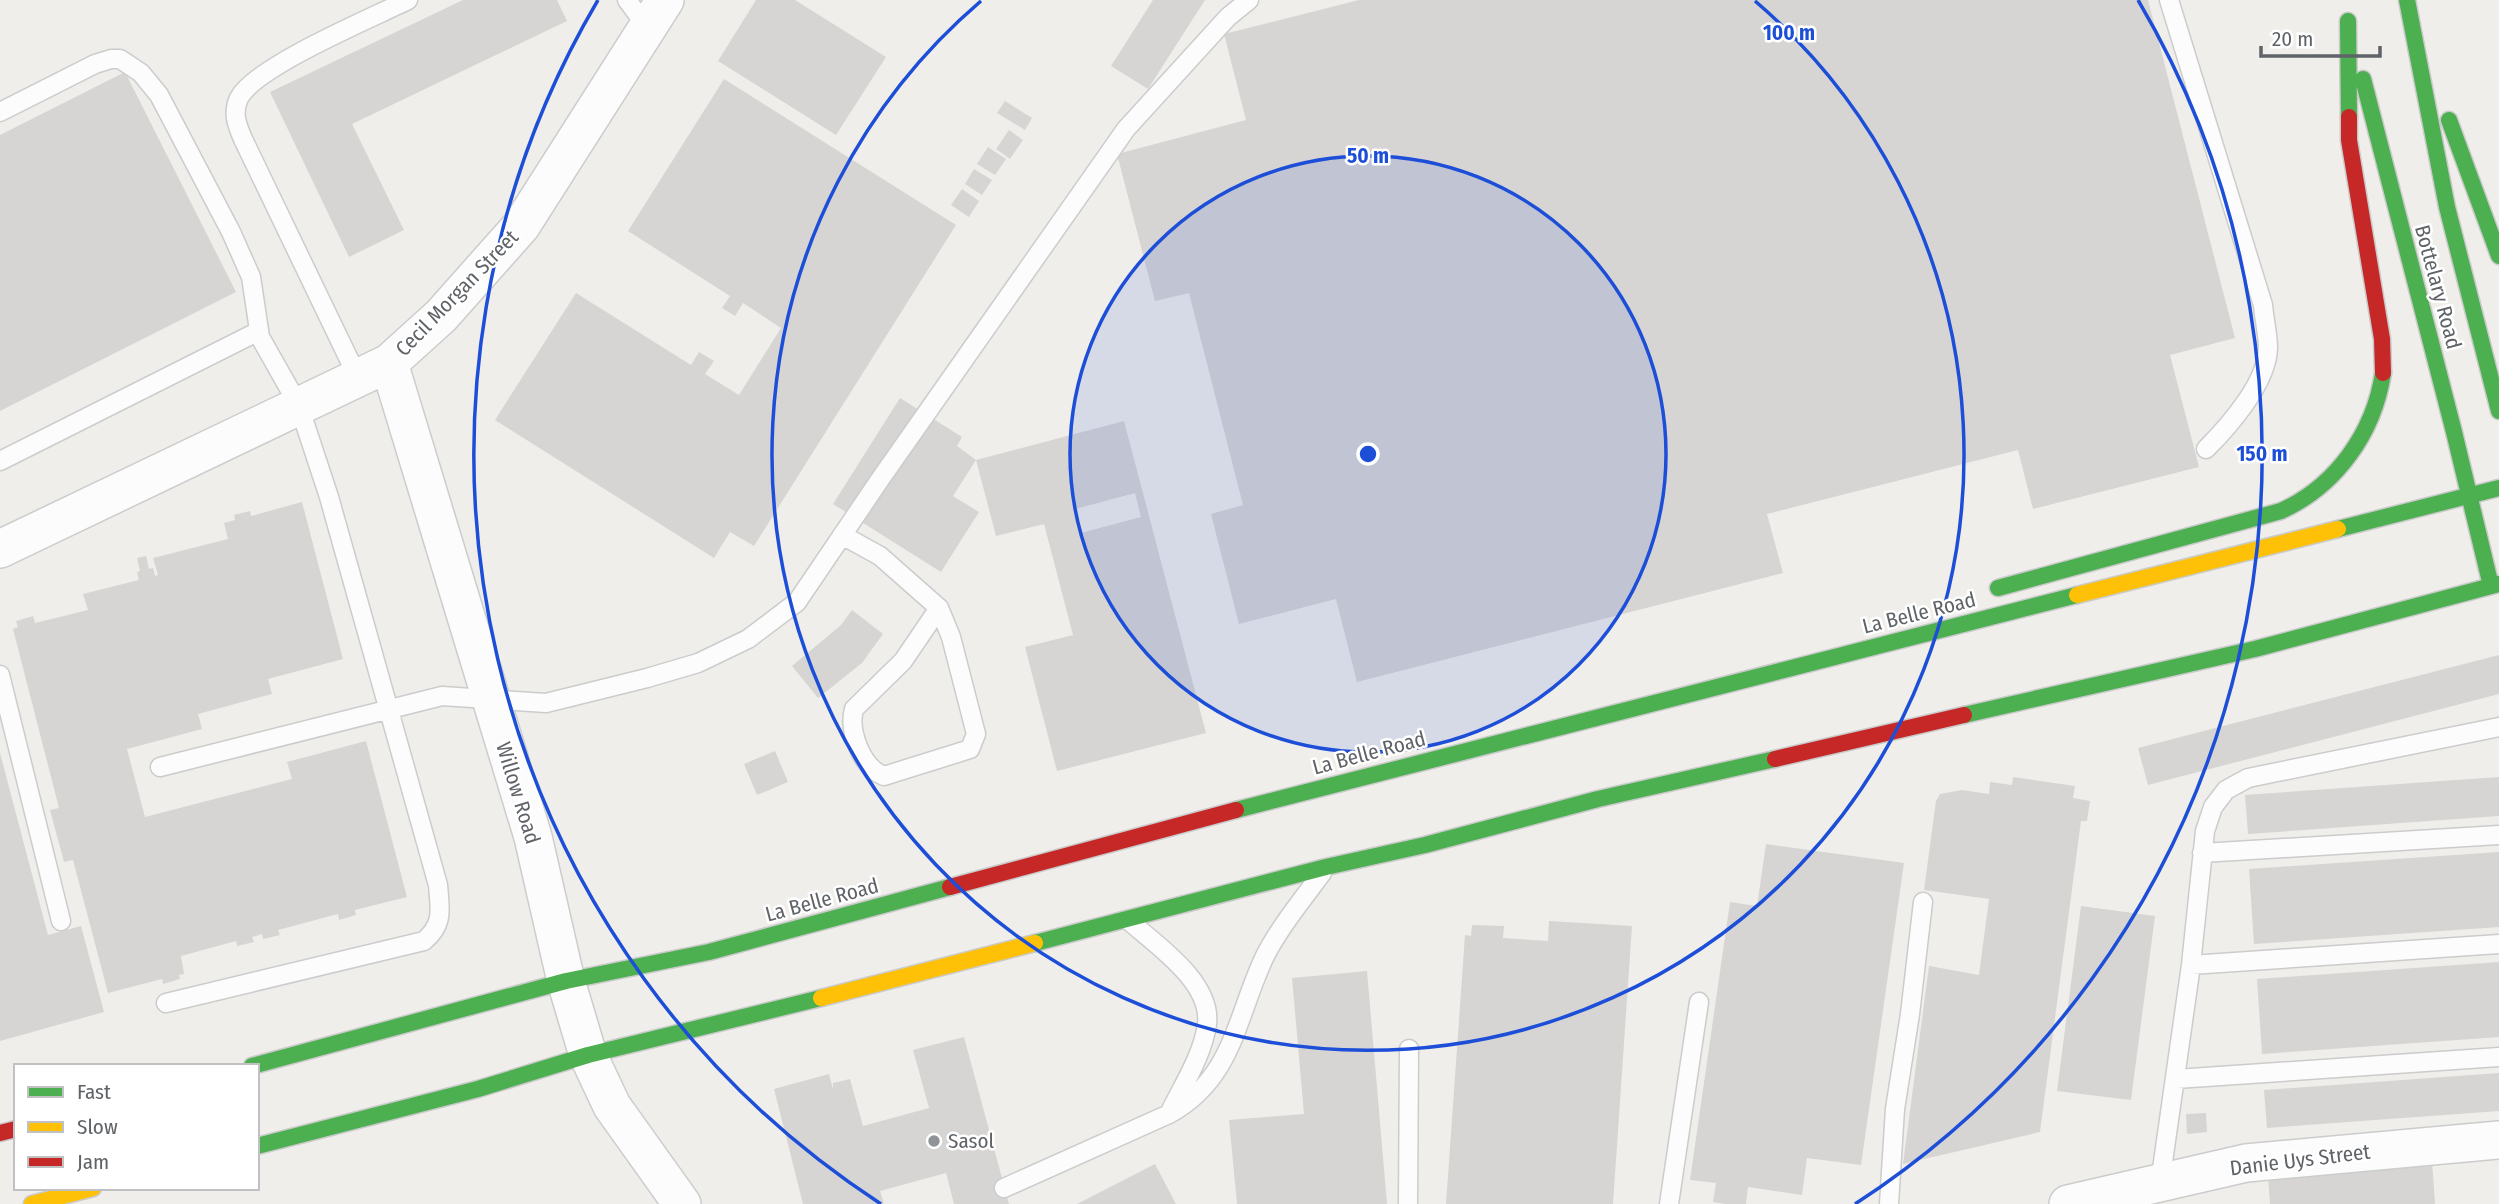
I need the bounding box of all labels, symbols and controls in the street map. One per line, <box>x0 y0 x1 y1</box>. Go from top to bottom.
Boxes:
scale bar <box>2261 14 2380 58</box>
text: 100 m <box>1763 20 1815 46</box>
text: 20 m <box>2272 26 2313 52</box>
text: 50 m <box>1347 143 1389 169</box>
street label: Bottelary Road <box>2409 222 2467 352</box>
street label: Cecil Morgan Street <box>390 224 524 362</box>
text: 150 m <box>2236 441 2288 467</box>
centre of rings <box>1356 442 1380 466</box>
street label: La Belle Road <box>1860 586 1978 640</box>
street label: La Belle Road <box>1310 725 1428 781</box>
street label: Willow Road <box>490 739 546 847</box>
street label: La Belle Road <box>763 872 881 928</box>
legend <box>14 1064 259 1190</box>
text: Fast <box>77 1079 111 1105</box>
text: Slow <box>77 1114 118 1140</box>
place label: Sasol <box>948 1128 995 1154</box>
marker: Sasol <box>926 1133 942 1149</box>
street label: Danie Uys Street <box>2228 1138 2372 1181</box>
text: Jam <box>77 1149 109 1175</box>

